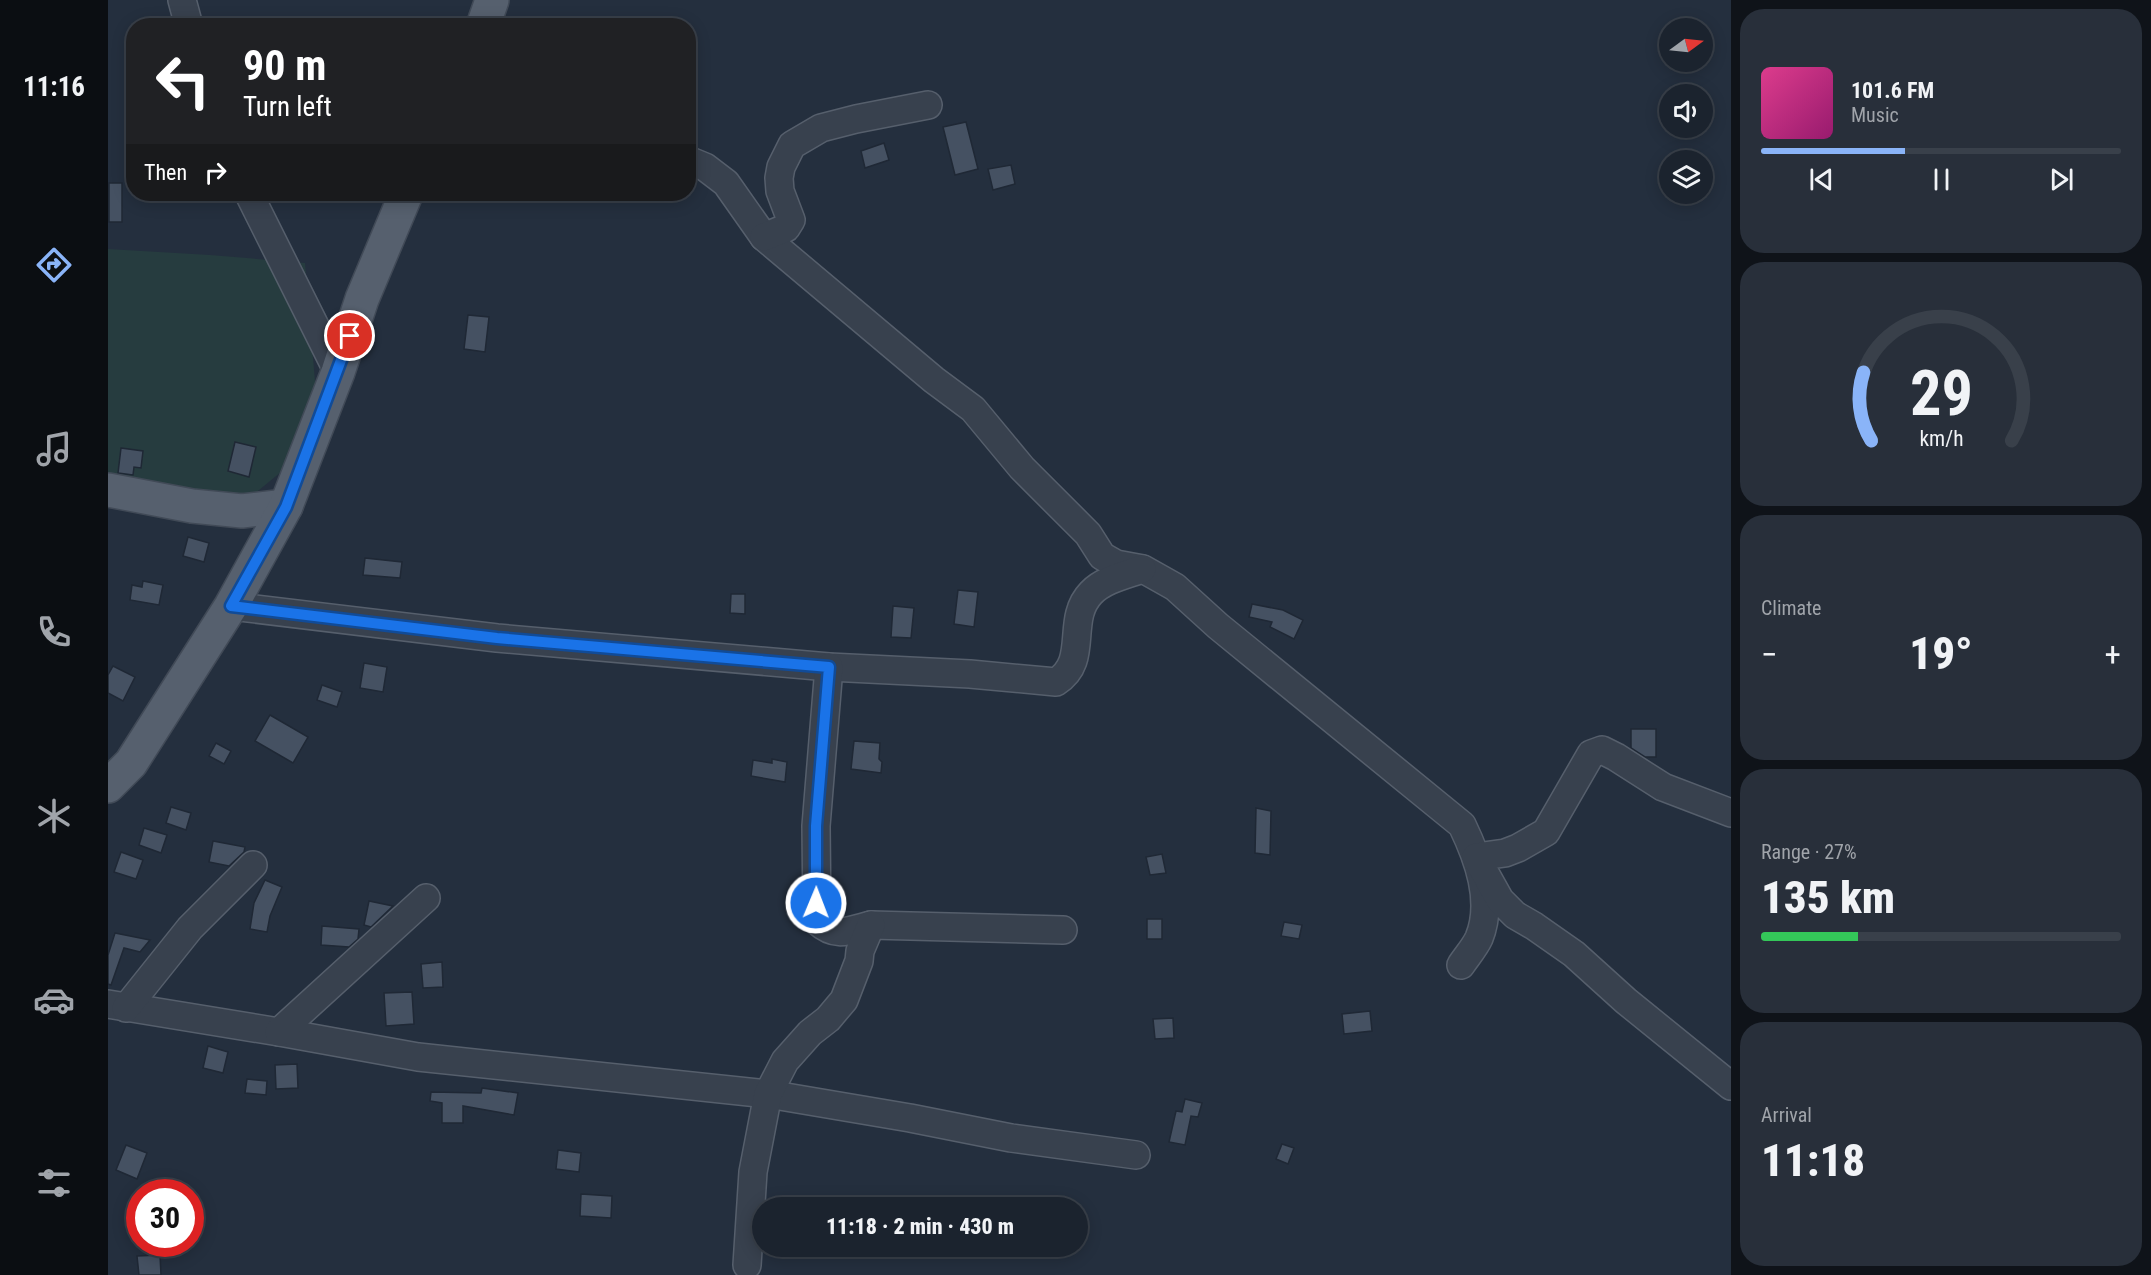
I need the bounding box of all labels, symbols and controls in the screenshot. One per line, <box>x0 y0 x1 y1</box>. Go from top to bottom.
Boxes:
north arrow <box>1659 18 1713 72</box>
map controls <box>1659 18 1713 204</box>
text: 90 m <box>243 41 326 90</box>
icon: left <box>144 42 222 120</box>
text: 11:16 <box>23 71 85 103</box>
text: 101.6 FM <box>1851 78 1934 103</box>
button: sound <box>1659 84 1713 138</box>
text: Turn left <box>243 91 332 123</box>
text: Music <box>1851 103 1899 127</box>
button: layers <box>1659 150 1713 204</box>
icon: right <box>199 156 232 189</box>
text: Then <box>144 160 187 185</box>
icon: previous <box>1805 163 1838 196</box>
icon: pause <box>1925 163 1958 196</box>
icon: next <box>2045 163 2078 196</box>
icon: directions <box>33 244 75 286</box>
pin <box>324 310 375 361</box>
icon: arrive <box>333 319 366 352</box>
text: 29 <box>1909 357 1973 430</box>
text: km/h <box>1919 427 1963 452</box>
icon: music <box>33 428 75 470</box>
text: Climate <box>1761 596 1821 620</box>
icon: phone <box>33 611 75 653</box>
text: 19° <box>1909 627 1973 680</box>
text: − <box>1761 635 1778 674</box>
text: + <box>2105 635 2121 674</box>
icon: climate <box>33 795 75 837</box>
text: Range · 27% <box>1761 840 1857 864</box>
position arrow <box>784 871 848 935</box>
text: 135 km <box>1761 871 1895 924</box>
icon: car <box>33 979 75 1021</box>
text: Arrival <box>1761 1103 1812 1127</box>
text: 11:18 <box>1761 1134 1865 1187</box>
icon: filters <box>33 1162 75 1204</box>
speed limit sign: 30 <box>126 1179 204 1257</box>
text: 11:18 · 2 min · 430 m <box>826 1214 1014 1239</box>

